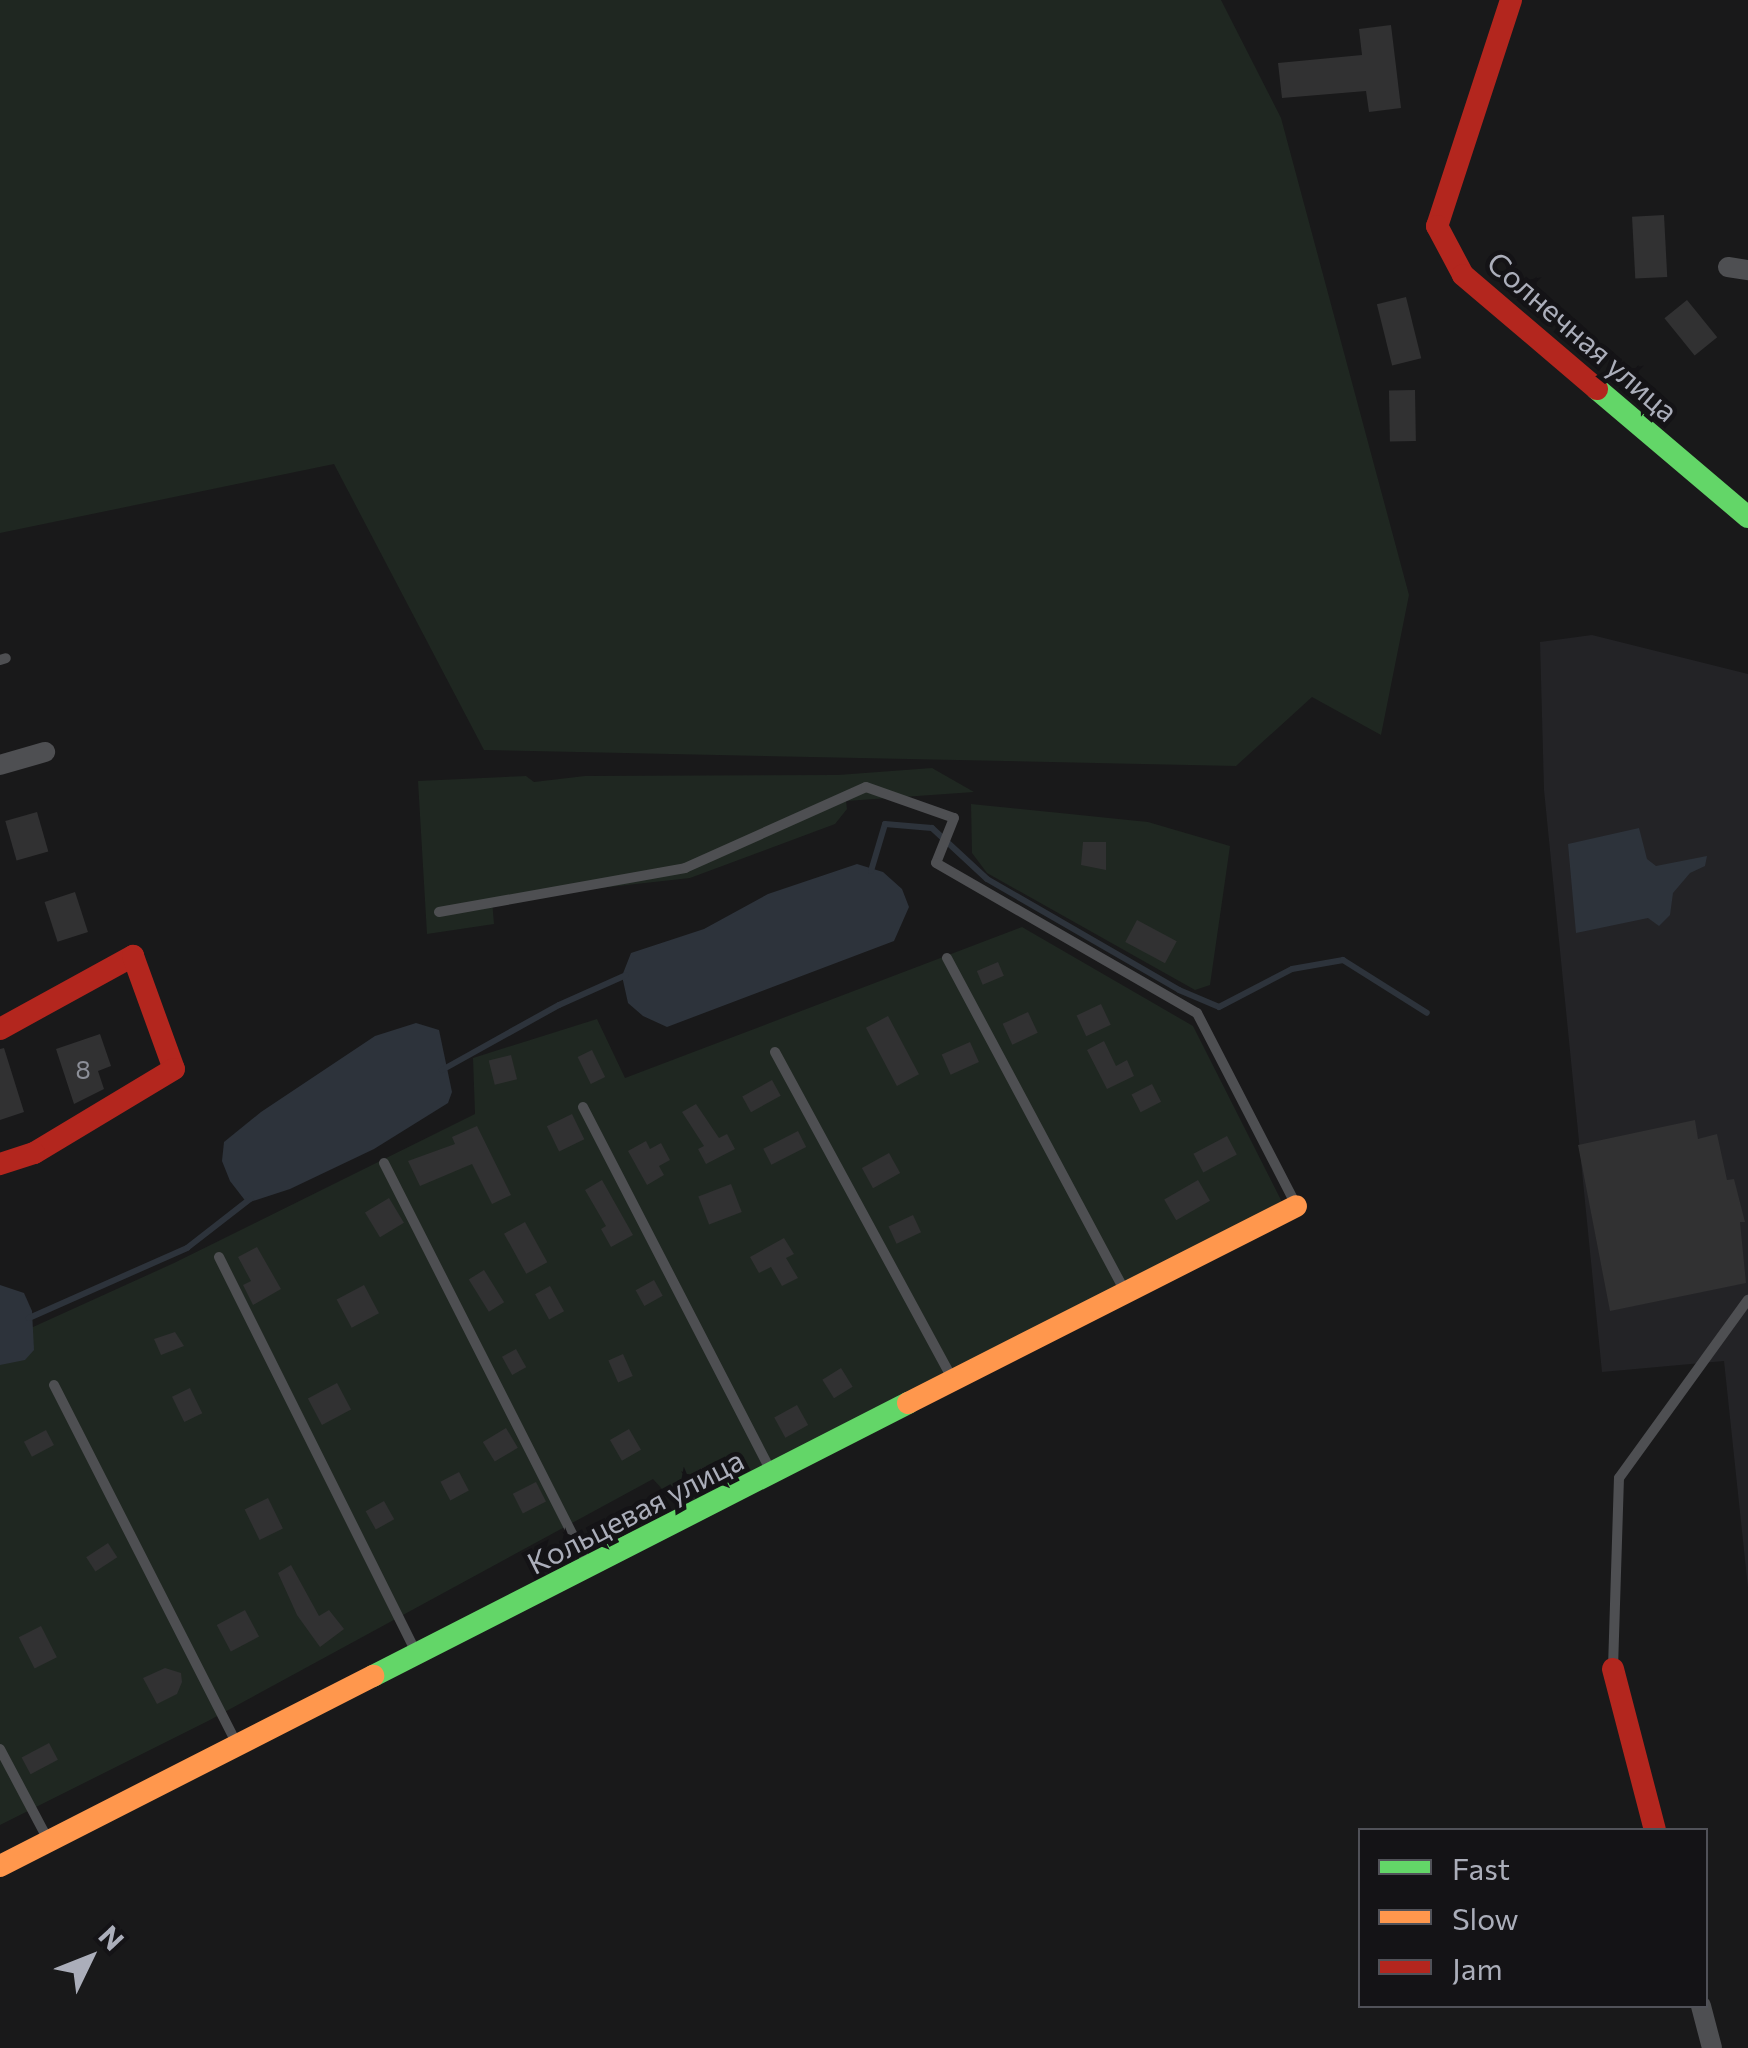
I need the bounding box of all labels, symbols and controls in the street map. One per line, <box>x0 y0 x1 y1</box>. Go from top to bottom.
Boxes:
street label: Солнечная улица <box>1480 243 1686 429</box>
house number: 8 <box>75 1054 91 1084</box>
street label: Кольцевая улица <box>521 1441 749 1581</box>
legend <box>1358 1828 1708 2008</box>
text: Fast <box>1452 1849 1510 1886</box>
text: Slow <box>1452 1899 1519 1936</box>
north arrow <box>40 1908 140 2008</box>
text: N <box>92 1918 132 1957</box>
text: Jam <box>1452 1949 1503 1986</box>

